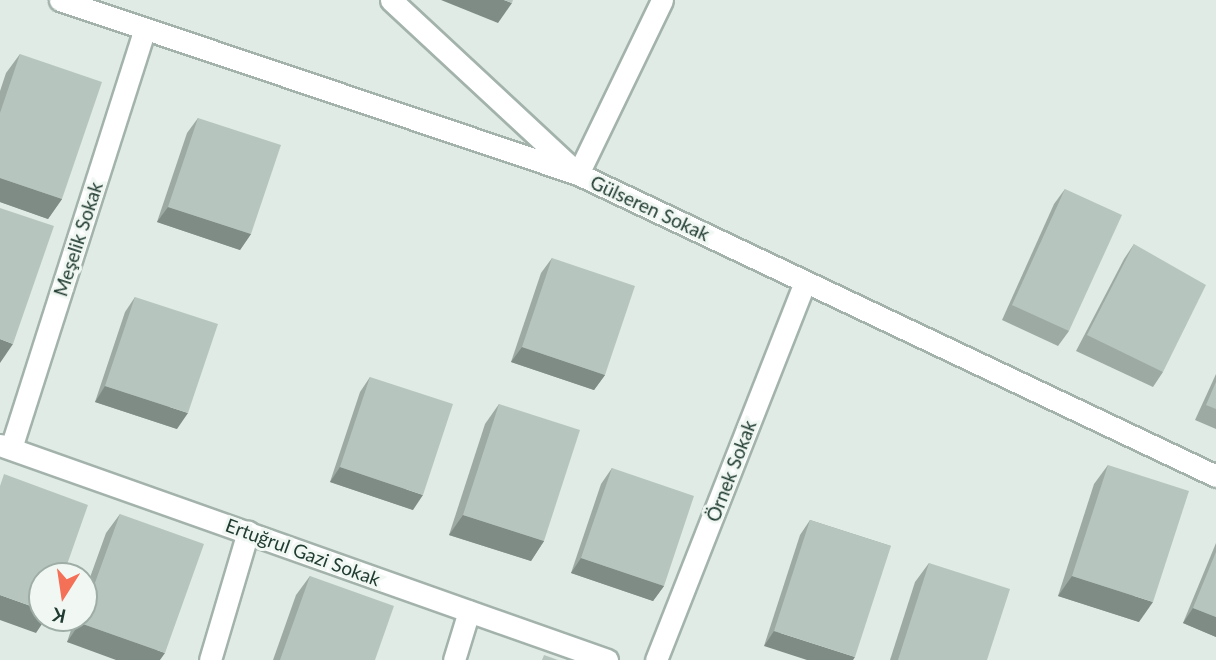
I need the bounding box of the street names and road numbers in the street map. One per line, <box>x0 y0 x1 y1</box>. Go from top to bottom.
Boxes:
street label: Gülseren Sokak <box>587 170 713 246</box>
street label: Meşelik Sokak <box>49 179 107 299</box>
street label: Örnek Sokak <box>701 417 761 525</box>
street label: Ertuğrul Gazi Sokak <box>223 513 383 591</box>

